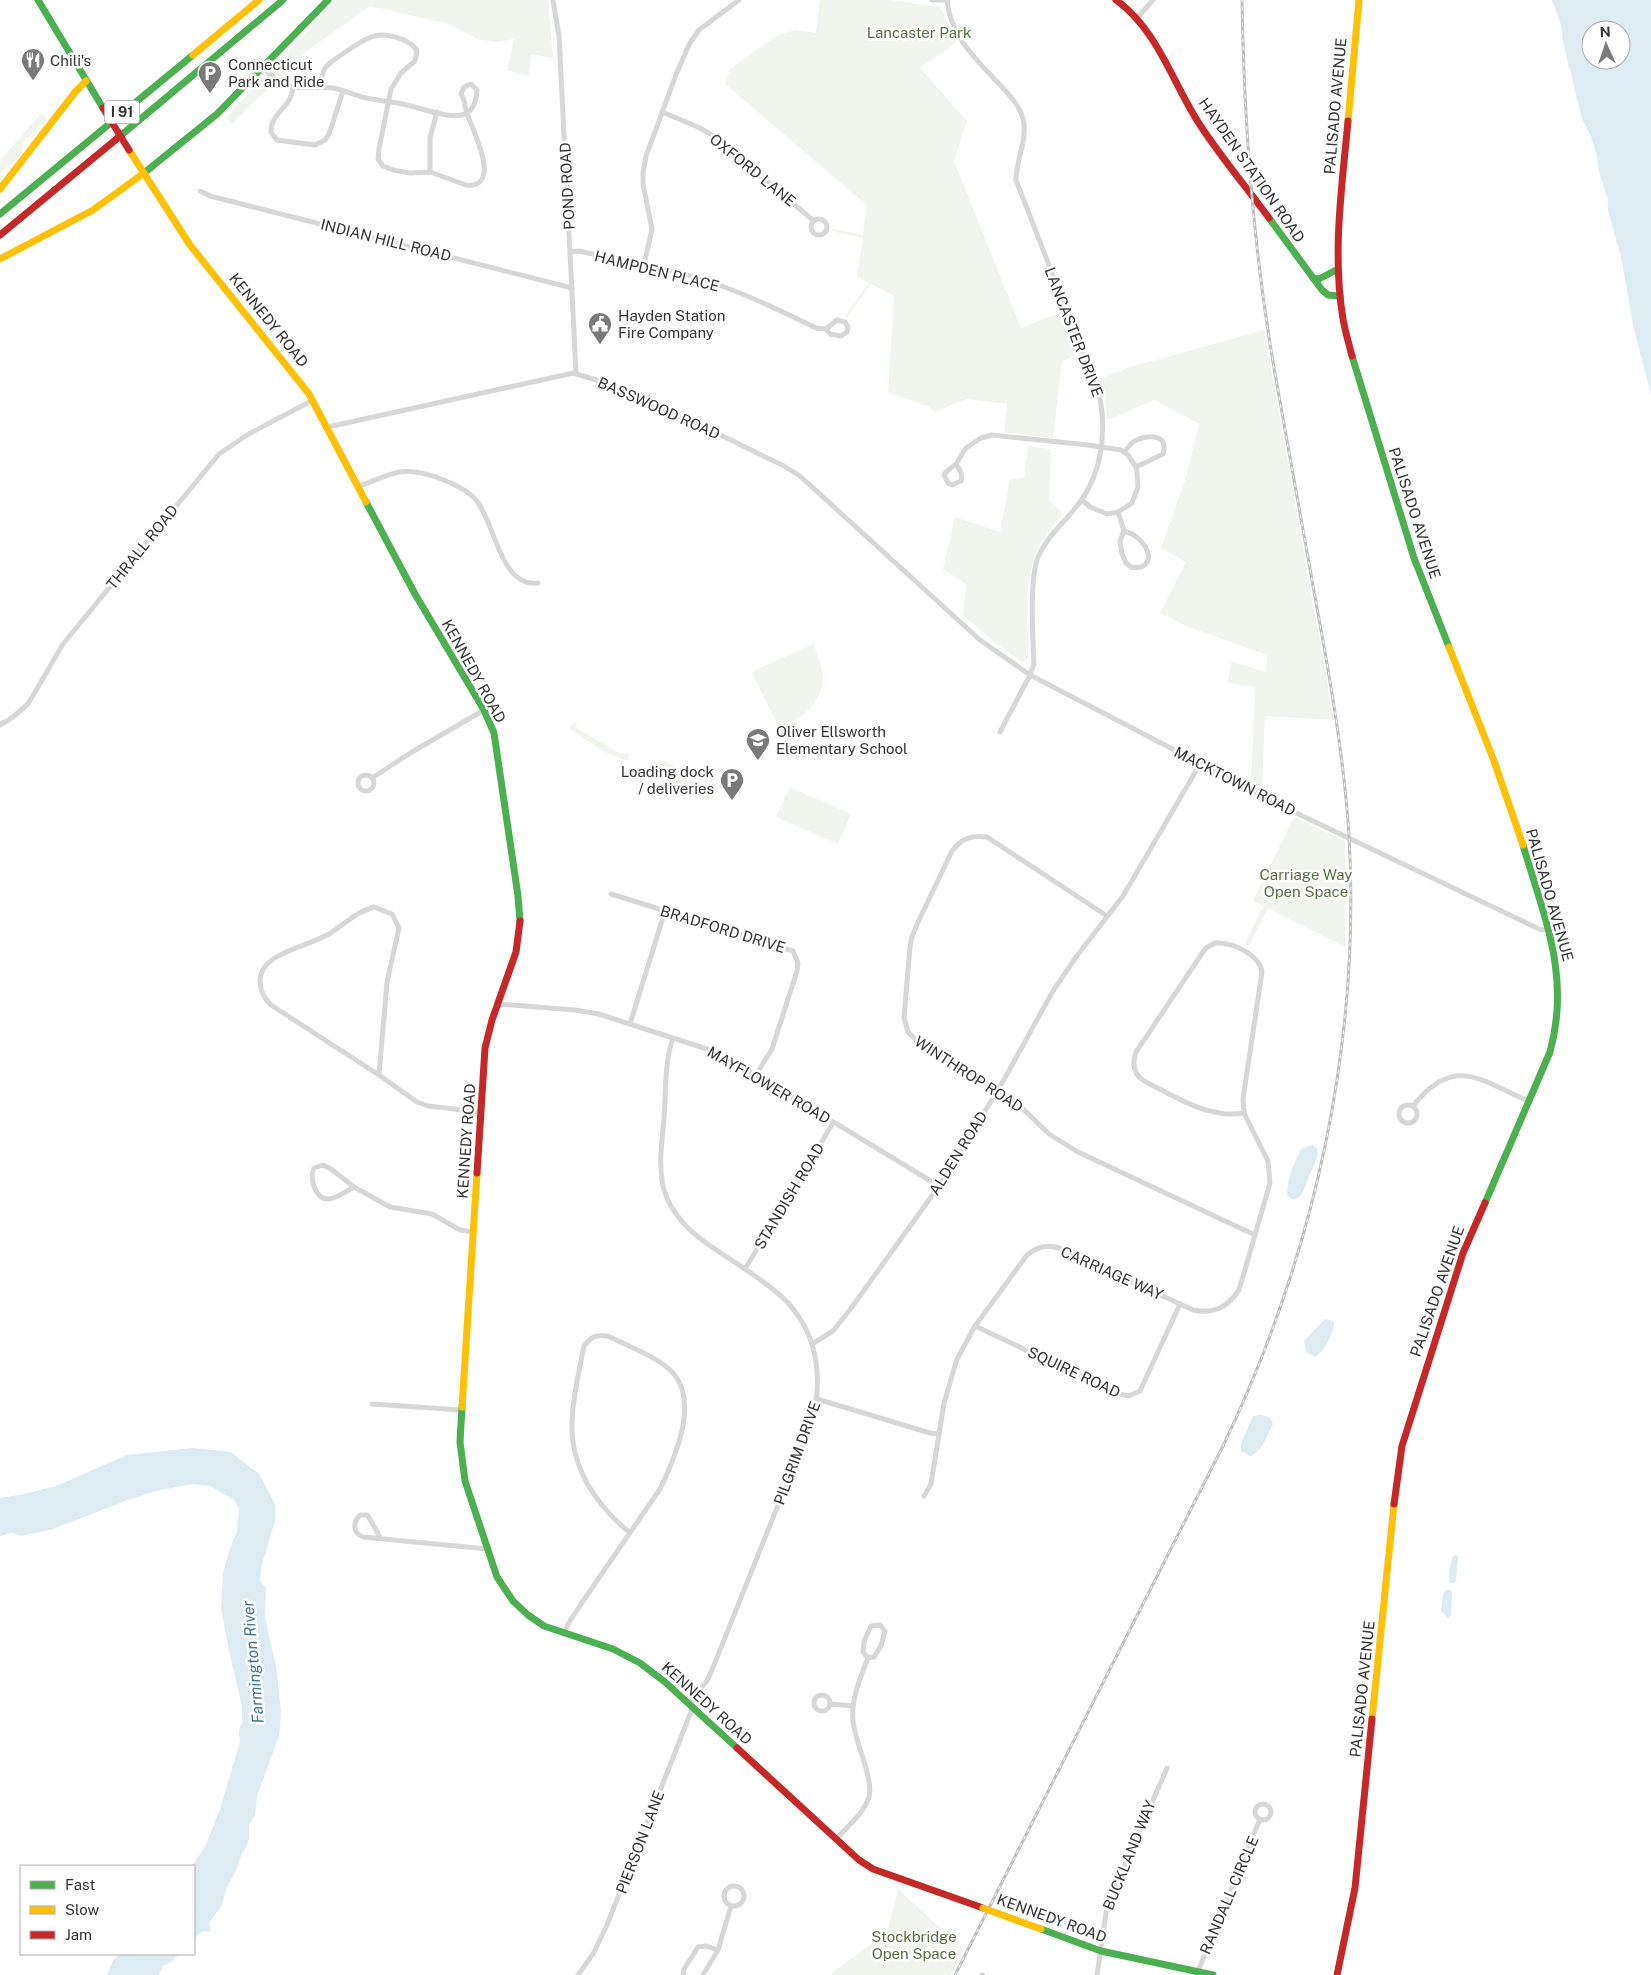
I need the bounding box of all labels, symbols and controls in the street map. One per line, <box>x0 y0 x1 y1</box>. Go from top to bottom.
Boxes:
north arrow <box>1581 20 1631 70</box>
park label: Lancaster Park <box>867 24 971 41</box>
text: N <box>1599 24 1611 40</box>
street label: PALISADO AVENUE <box>1321 37 1349 175</box>
restaurant icon: Chili's <box>20 47 46 81</box>
place label: Chili's <box>50 52 91 69</box>
place label: Connecticut Park and Ride <box>228 56 324 90</box>
parking icon: Connecticut Park and Ride <box>197 60 223 94</box>
street label: HAYDEN STATION ROAD <box>1196 95 1308 245</box>
road number: I 91 <box>104 100 140 124</box>
street label: OXFORD LANE <box>707 130 799 210</box>
street label: POND ROAD <box>556 142 578 230</box>
street label: INDIAN HILL ROAD <box>319 216 453 264</box>
street label: HAMPDEN PLACE <box>593 247 721 295</box>
street label: LANCASTER DRIVE <box>1041 265 1107 399</box>
street label: KENNEDY ROAD <box>226 270 312 370</box>
place label: Hayden Station Fire Company <box>618 307 725 341</box>
public building icon: Hayden Station Fire Company <box>587 311 613 345</box>
street label: BASSWOOD ROAD <box>595 373 723 443</box>
street label: PALISADO AVENUE <box>1386 445 1444 581</box>
street label: THRALL ROAD <box>103 501 181 593</box>
street label: KENNEDY ROAD <box>439 616 509 726</box>
place label: Oliver Ellsworth Elementary School <box>776 723 908 757</box>
school or university icon: Oliver Ellsworth Elementary School <box>745 727 771 761</box>
street label: MACKTOWN ROAD <box>1171 743 1299 819</box>
place label: Loading dock / deliveries <box>621 763 714 797</box>
parking icon: Loading dock / deliveries <box>719 767 745 801</box>
street label: PALISADO AVENUE <box>1523 827 1577 963</box>
park label: Carriage Way Open Space <box>1260 866 1352 900</box>
street label: BRADFORD DRIVE <box>658 902 788 956</box>
street label: WINTHROP ROAD <box>912 1033 1026 1115</box>
street label: MAYFLOWER ROAD <box>705 1043 833 1127</box>
street label: KENNEDY ROAD <box>453 1083 479 1199</box>
street label: ALDEN ROAD <box>925 1108 991 1198</box>
street label: STANDISH ROAD <box>751 1140 827 1252</box>
street label: PALISADO AVENUE <box>1407 1223 1467 1359</box>
street label: CARRIAGE WAY <box>1058 1243 1166 1303</box>
street label: SQUIRE ROAD <box>1025 1343 1123 1401</box>
street label: PILGRIM DRIVE <box>770 1399 824 1507</box>
water label: Farmington River <box>238 1599 268 1724</box>
street label: PALISADO AVENUE <box>1346 1620 1378 1758</box>
street label: KENNEDY ROAD <box>658 1658 756 1748</box>
street label: PIERSON LANE <box>613 1788 667 1896</box>
street label: BUCKLAND WAY <box>1099 1798 1159 1912</box>
street label: RANDALL CIRCLE <box>1196 1833 1262 1957</box>
legend <box>20 1865 195 1955</box>
text: Fast <box>65 1876 95 1893</box>
street label: KENNEDY ROAD <box>995 1890 1109 1946</box>
text: Slow <box>65 1901 100 1918</box>
text: Jam <box>65 1926 92 1943</box>
park label: Stockbridge Open Space <box>871 1928 957 1962</box>

